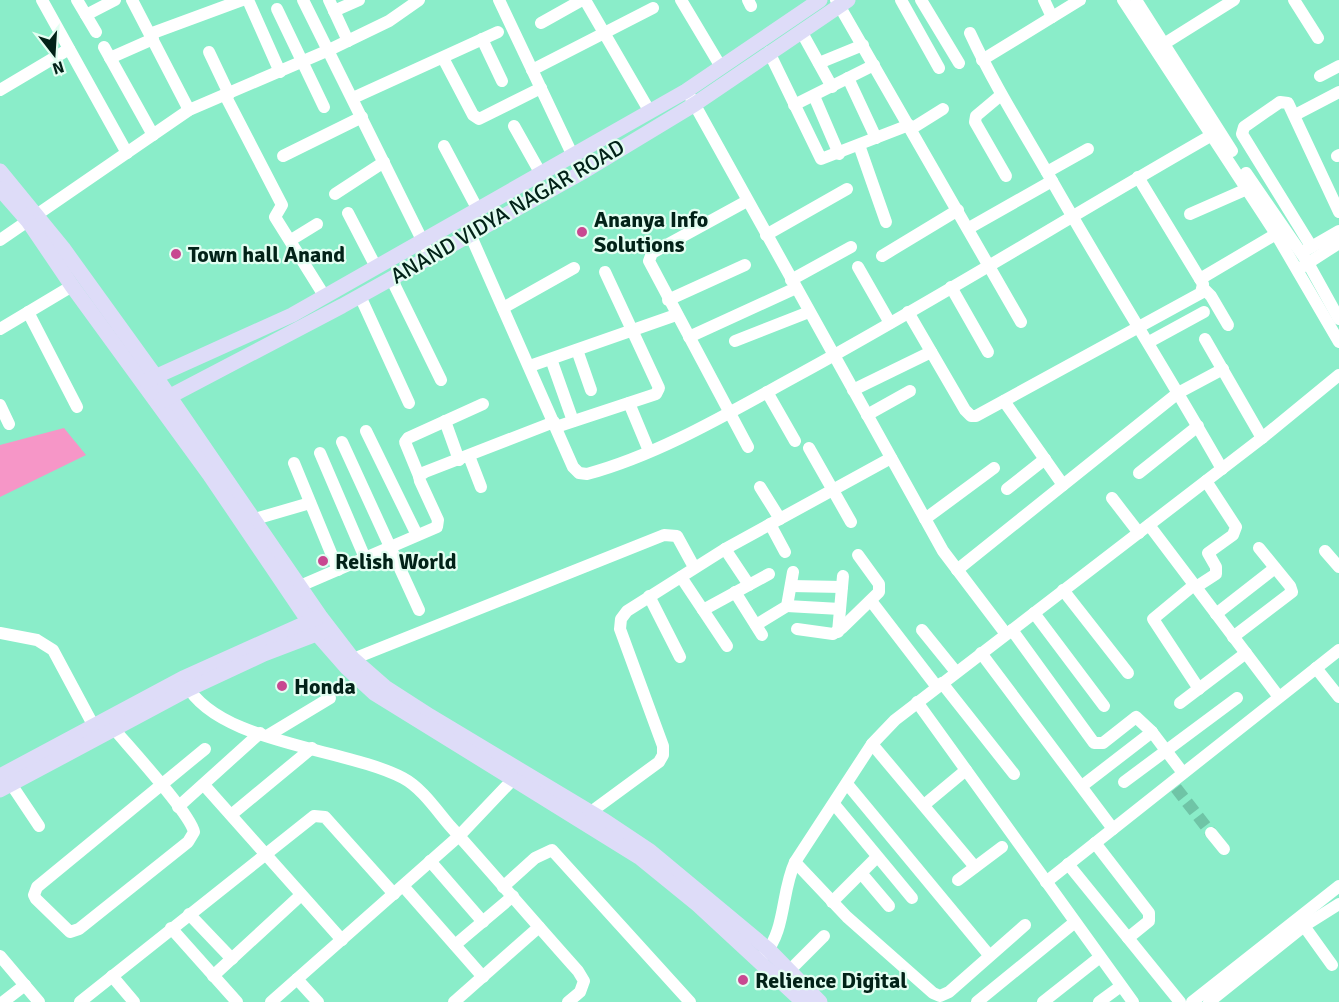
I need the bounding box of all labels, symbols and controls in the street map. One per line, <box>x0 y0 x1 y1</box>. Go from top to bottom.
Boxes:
north arrow <box>24 24 84 84</box>
text: N <box>50 56 66 79</box>
street label: ANAND VIDYA NAGAR ROAD <box>385 133 629 290</box>
place label: Ananya Info Solutions <box>594 206 708 258</box>
marker: Ananya Info Solutions <box>575 225 589 239</box>
place label: Town hall Anand <box>188 241 345 268</box>
marker: Town hall Anand <box>169 247 183 261</box>
place label: Relish World <box>335 548 457 575</box>
marker: Relish World <box>316 554 330 568</box>
place label: Honda <box>294 673 356 700</box>
marker: Honda <box>275 679 289 693</box>
place label: Relience Digital <box>755 967 907 994</box>
marker: Relience Digital <box>736 973 750 987</box>

